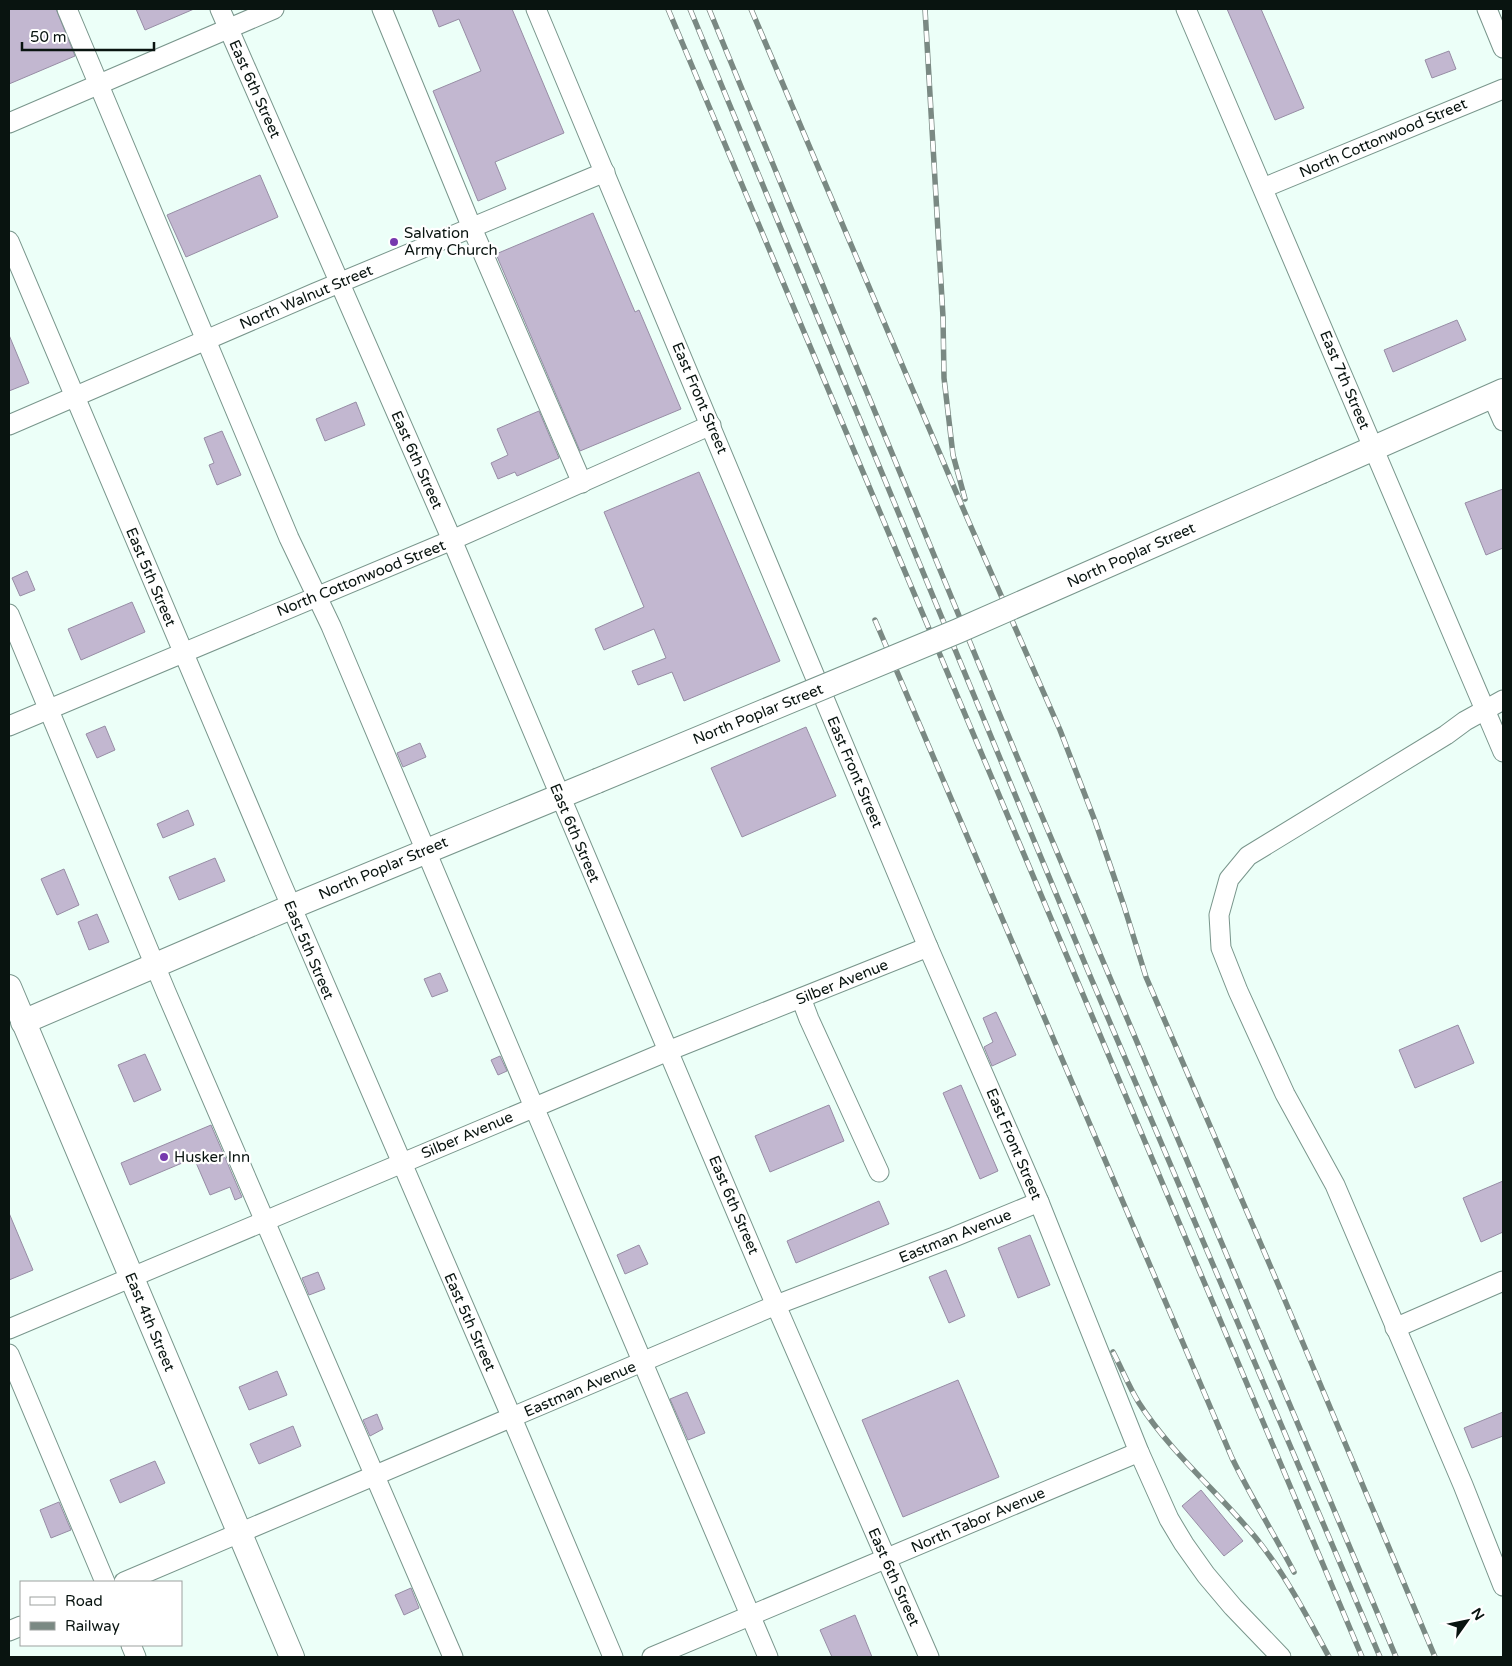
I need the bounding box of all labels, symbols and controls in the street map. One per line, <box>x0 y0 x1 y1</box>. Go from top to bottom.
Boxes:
scale bar <box>22 20 155 52</box>
text: 50 m <box>30 28 67 46</box>
street label: East 6th Street <box>225 37 285 141</box>
street label: North Cottonwood Street <box>1296 94 1470 182</box>
place label: Salvation Army Church <box>404 224 498 259</box>
marker: Salvation Army Church <box>388 236 400 248</box>
street label: North Walnut Street <box>237 261 376 333</box>
street label: East 7th Street <box>1316 328 1374 432</box>
street label: East Front Street <box>668 339 732 457</box>
street label: East 6th Street <box>387 408 447 512</box>
street label: North Poplar Street <box>1064 518 1198 591</box>
street label: East 5th Street <box>122 525 180 629</box>
street label: North Cottonwood Street <box>274 536 448 620</box>
street label: North Poplar Street <box>690 680 826 748</box>
street label: East Front Street <box>823 713 887 831</box>
street label: East 6th Street <box>546 781 604 885</box>
street label: North Poplar Street <box>316 833 451 903</box>
street label: East 5th Street <box>280 898 338 1002</box>
street label: Silber Avenue <box>793 955 891 1009</box>
street label: East Front Street <box>982 1085 1046 1203</box>
street label: Silber Avenue <box>418 1108 516 1162</box>
place label: Husker Inn <box>174 1148 250 1166</box>
marker: Husker Inn <box>158 1151 170 1163</box>
street label: East 6th Street <box>705 1153 763 1257</box>
street label: Eastman Avenue <box>896 1205 1014 1267</box>
street label: East 4th Street <box>121 1270 179 1374</box>
street label: East 5th Street <box>440 1270 500 1374</box>
street label: Eastman Avenue <box>521 1357 639 1421</box>
street label: North Tabor Avenue <box>908 1484 1048 1556</box>
street label: East 6th Street <box>864 1525 924 1629</box>
legend <box>20 1581 182 1646</box>
text: Road <box>65 1592 103 1610</box>
north arrow <box>1442 1596 1492 1646</box>
text: N <box>1467 1605 1488 1624</box>
text: Railway <box>65 1617 120 1635</box>

